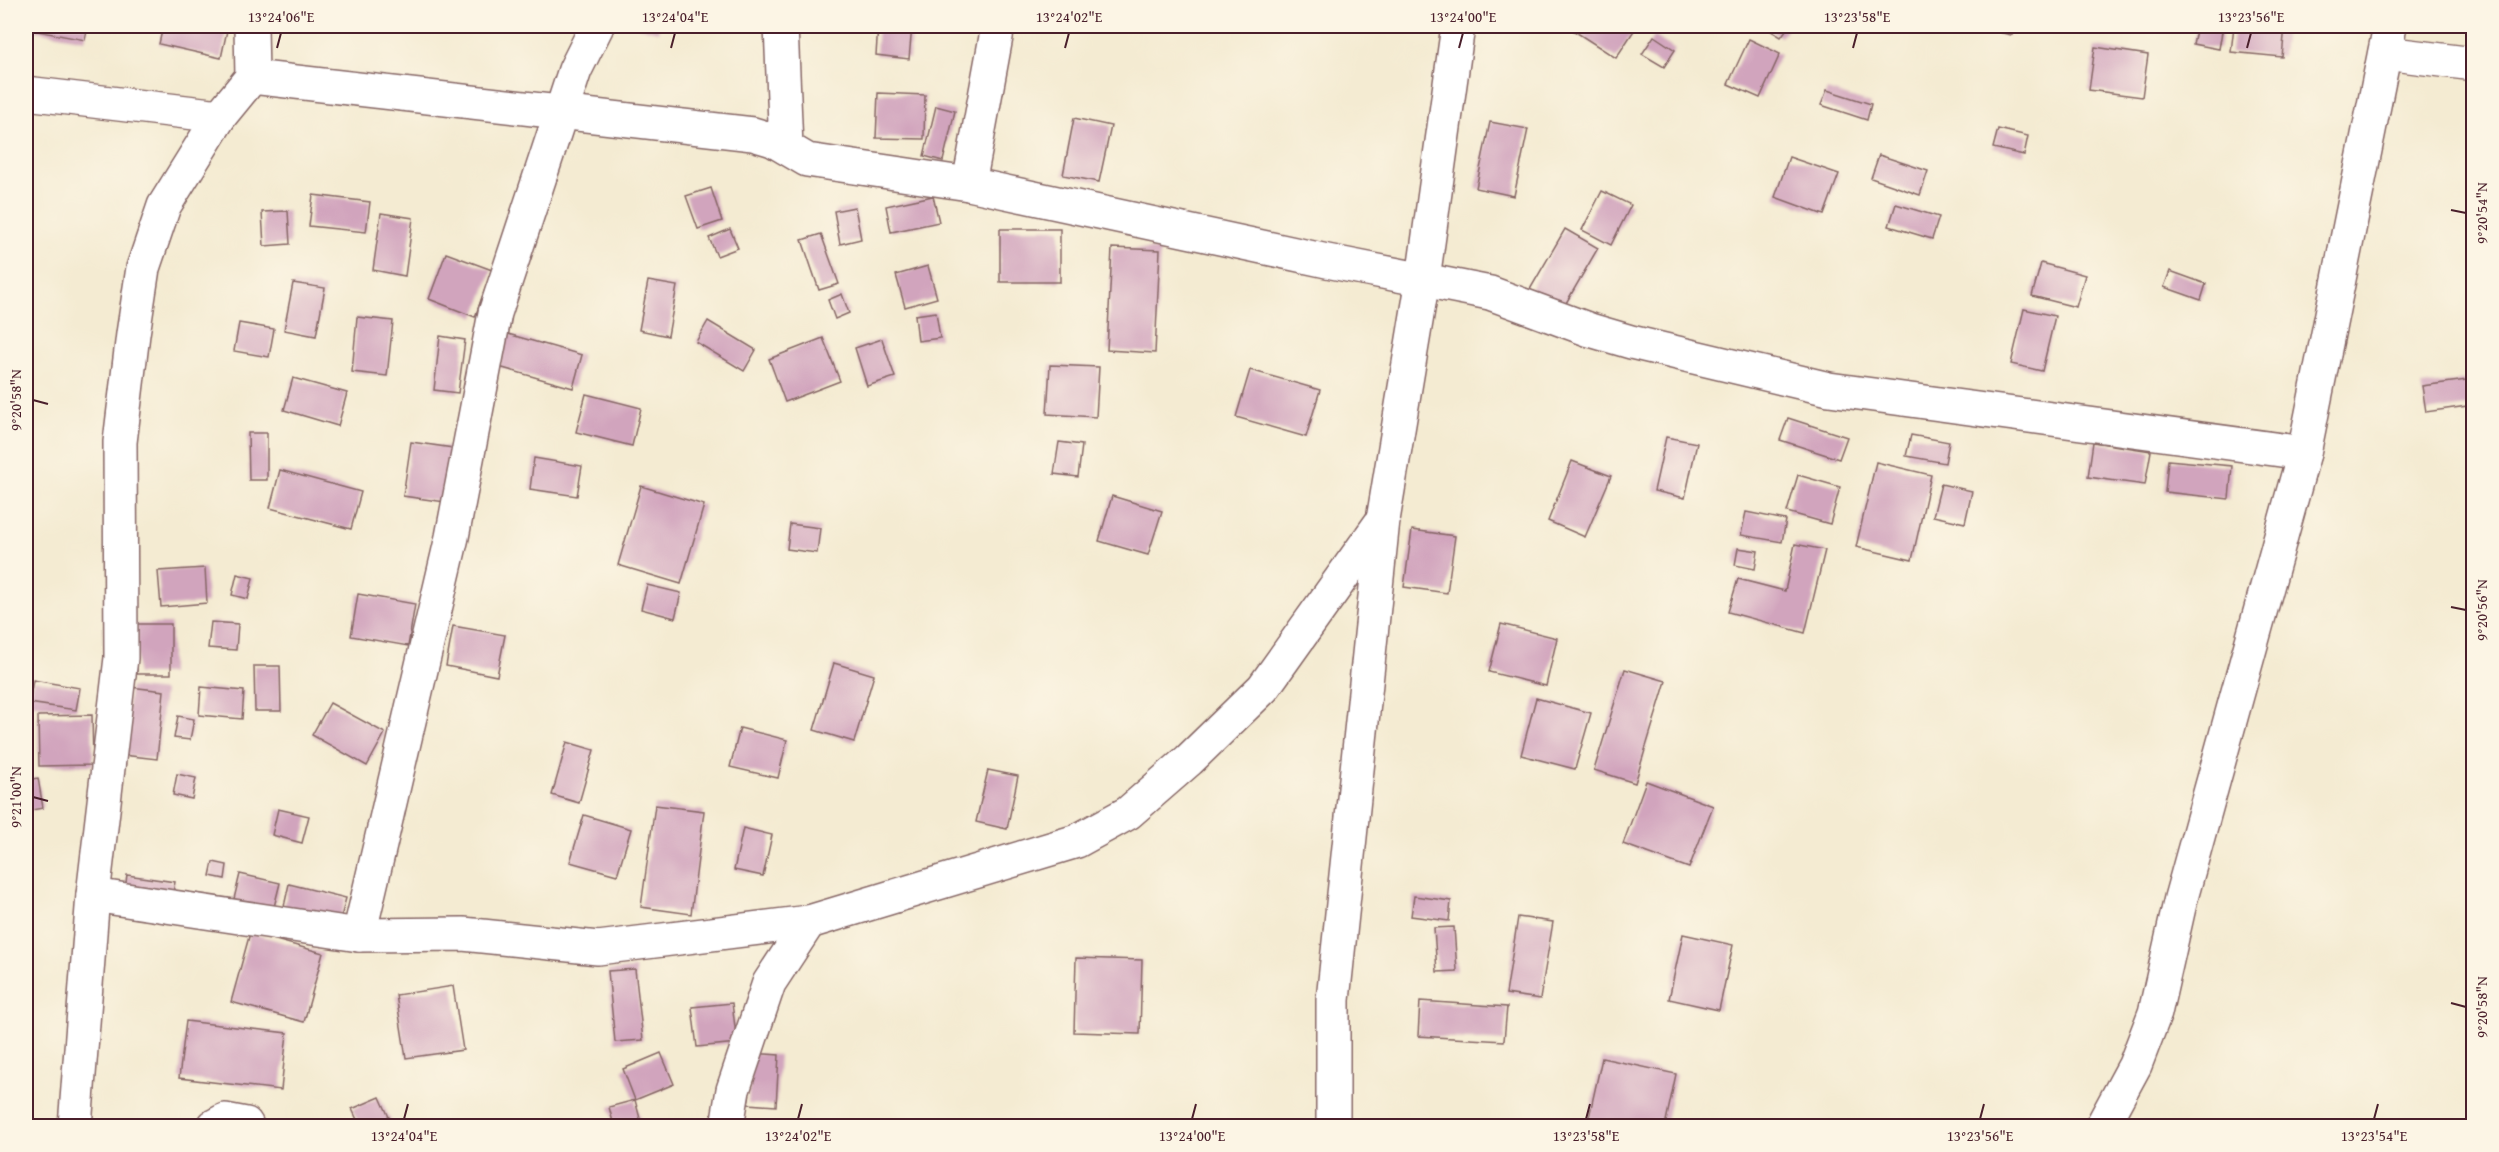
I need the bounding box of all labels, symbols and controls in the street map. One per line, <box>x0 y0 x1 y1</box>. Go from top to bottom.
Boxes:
text: 13°24'06"E <box>248 6 315 27</box>
text: 13°24'04"E <box>642 6 709 27</box>
text: 13°24'02"E <box>1036 6 1103 27</box>
text: 13°24'00"E <box>1430 6 1497 27</box>
text: 13°23'58"E <box>1824 6 1891 27</box>
text: 13°23'56"E <box>2218 6 2285 27</box>
text: 9°20'54"N <box>2471 182 2492 244</box>
text: 9°20'58"N <box>5 369 26 431</box>
text: 9°20'56"N <box>2471 579 2492 641</box>
text: 9°21'00"N <box>5 766 26 828</box>
text: 9°20'58"N <box>2471 976 2492 1038</box>
text: 13°24'04"E <box>371 1125 438 1146</box>
text: 13°24'02"E <box>765 1125 832 1146</box>
text: 13°24'00"E <box>1159 1125 1226 1146</box>
text: 13°23'58"E <box>1553 1125 1620 1146</box>
text: 13°23'56"E <box>1947 1125 2014 1146</box>
text: 13°23'54"E <box>2341 1125 2408 1146</box>

